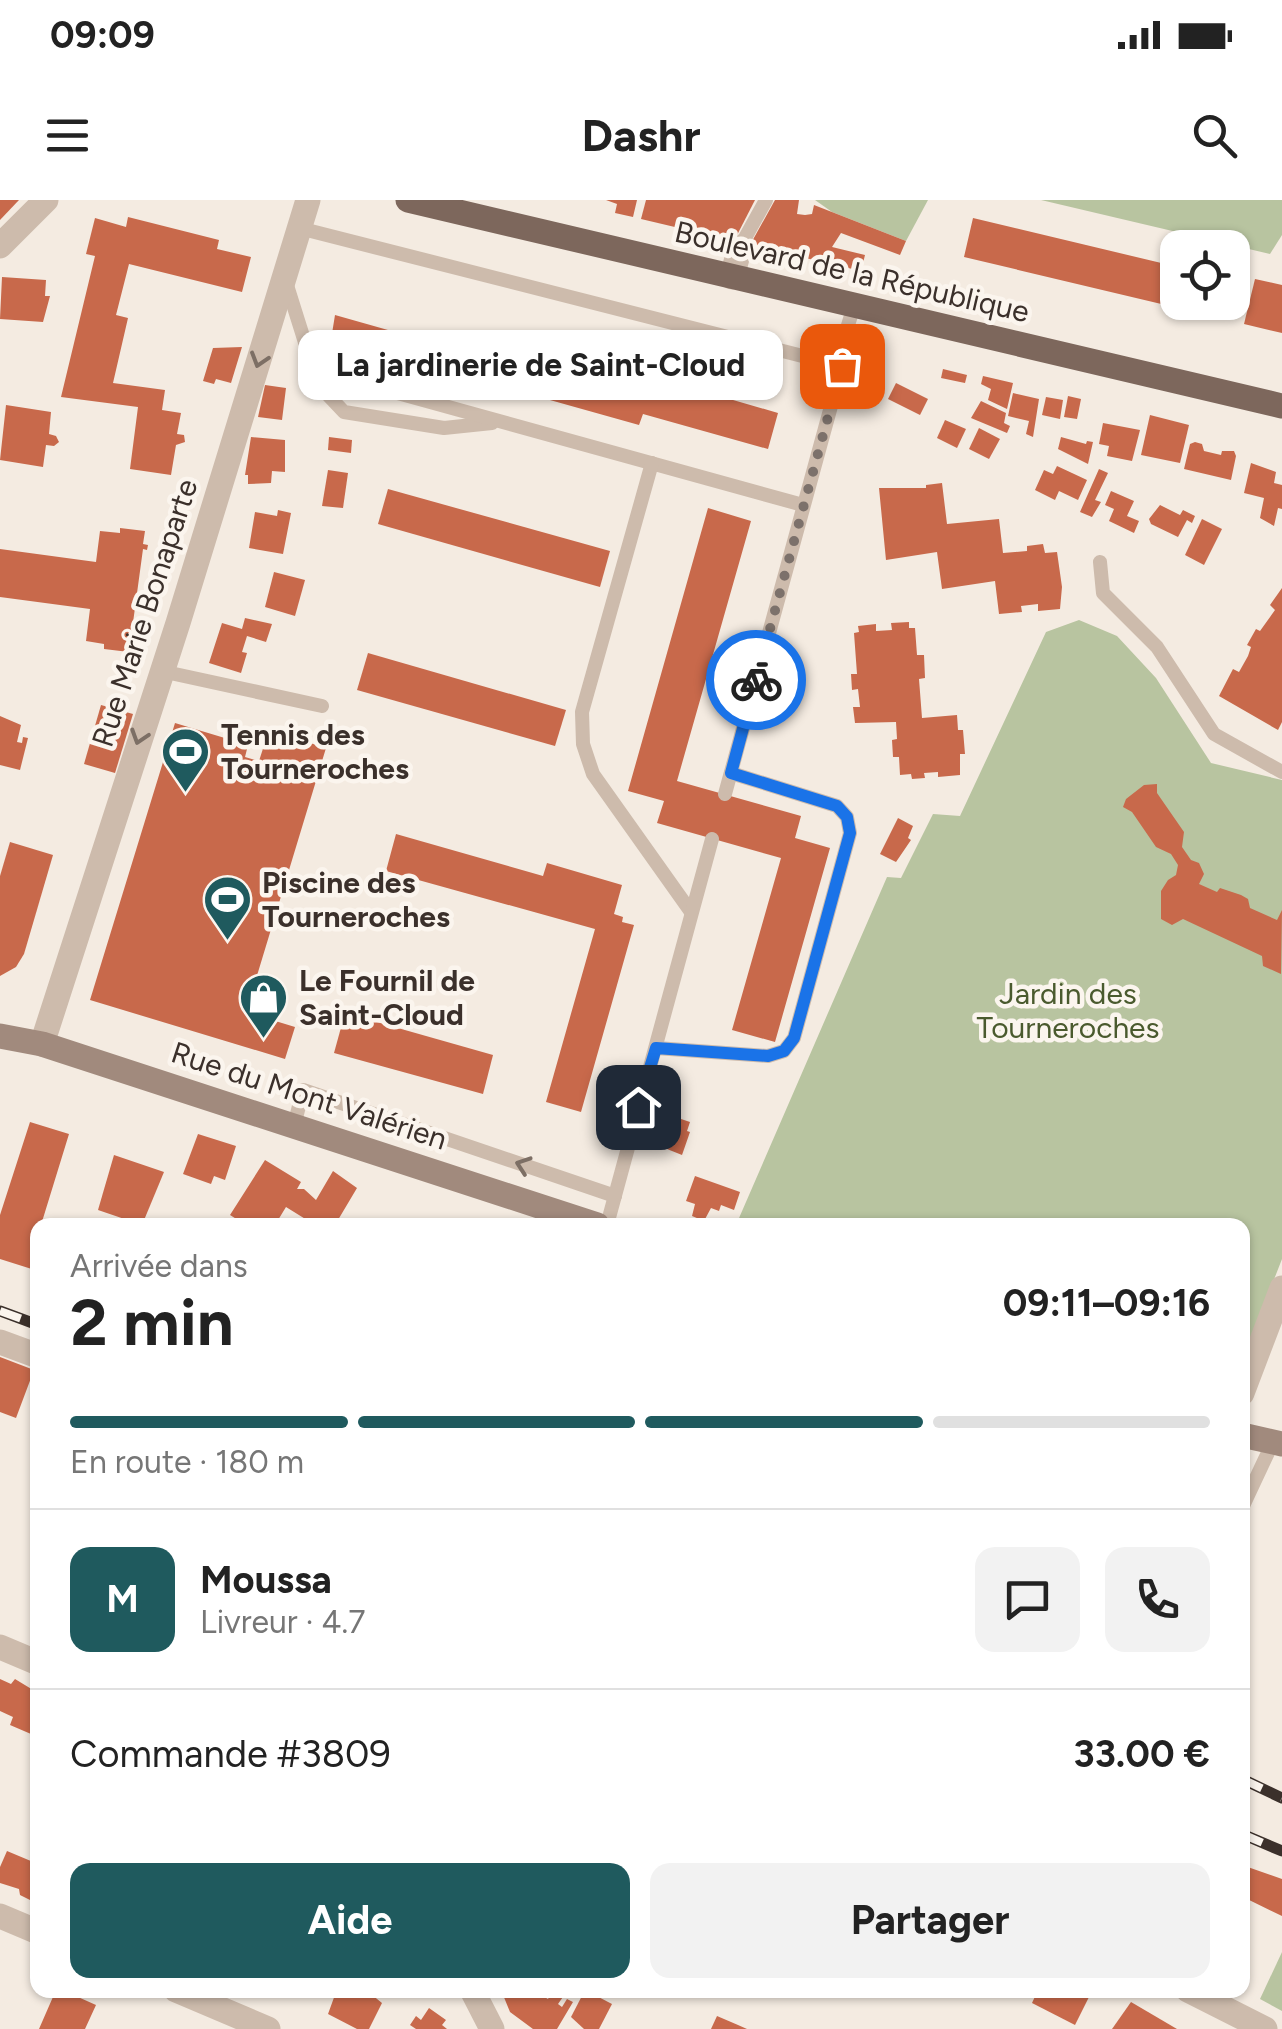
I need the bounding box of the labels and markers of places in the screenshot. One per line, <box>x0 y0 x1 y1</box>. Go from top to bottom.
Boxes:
pin <box>800 324 885 409</box>
callout: La jardinerie de Saint-Cloud <box>297 331 782 401</box>
place label: Tennis des Tourneroches <box>221 716 409 787</box>
sports icon: Tennis des Tourneroches <box>160 726 212 794</box>
place label: Piscine des Tourneroches <box>262 864 450 935</box>
sports icon: Piscine des Tourneroches <box>201 874 253 942</box>
place label: Le Fournil de Saint-Cloud <box>299 962 475 1033</box>
shop icon: Le Fournil de Saint-Cloud <box>238 972 290 1040</box>
pin <box>596 1065 681 1150</box>

